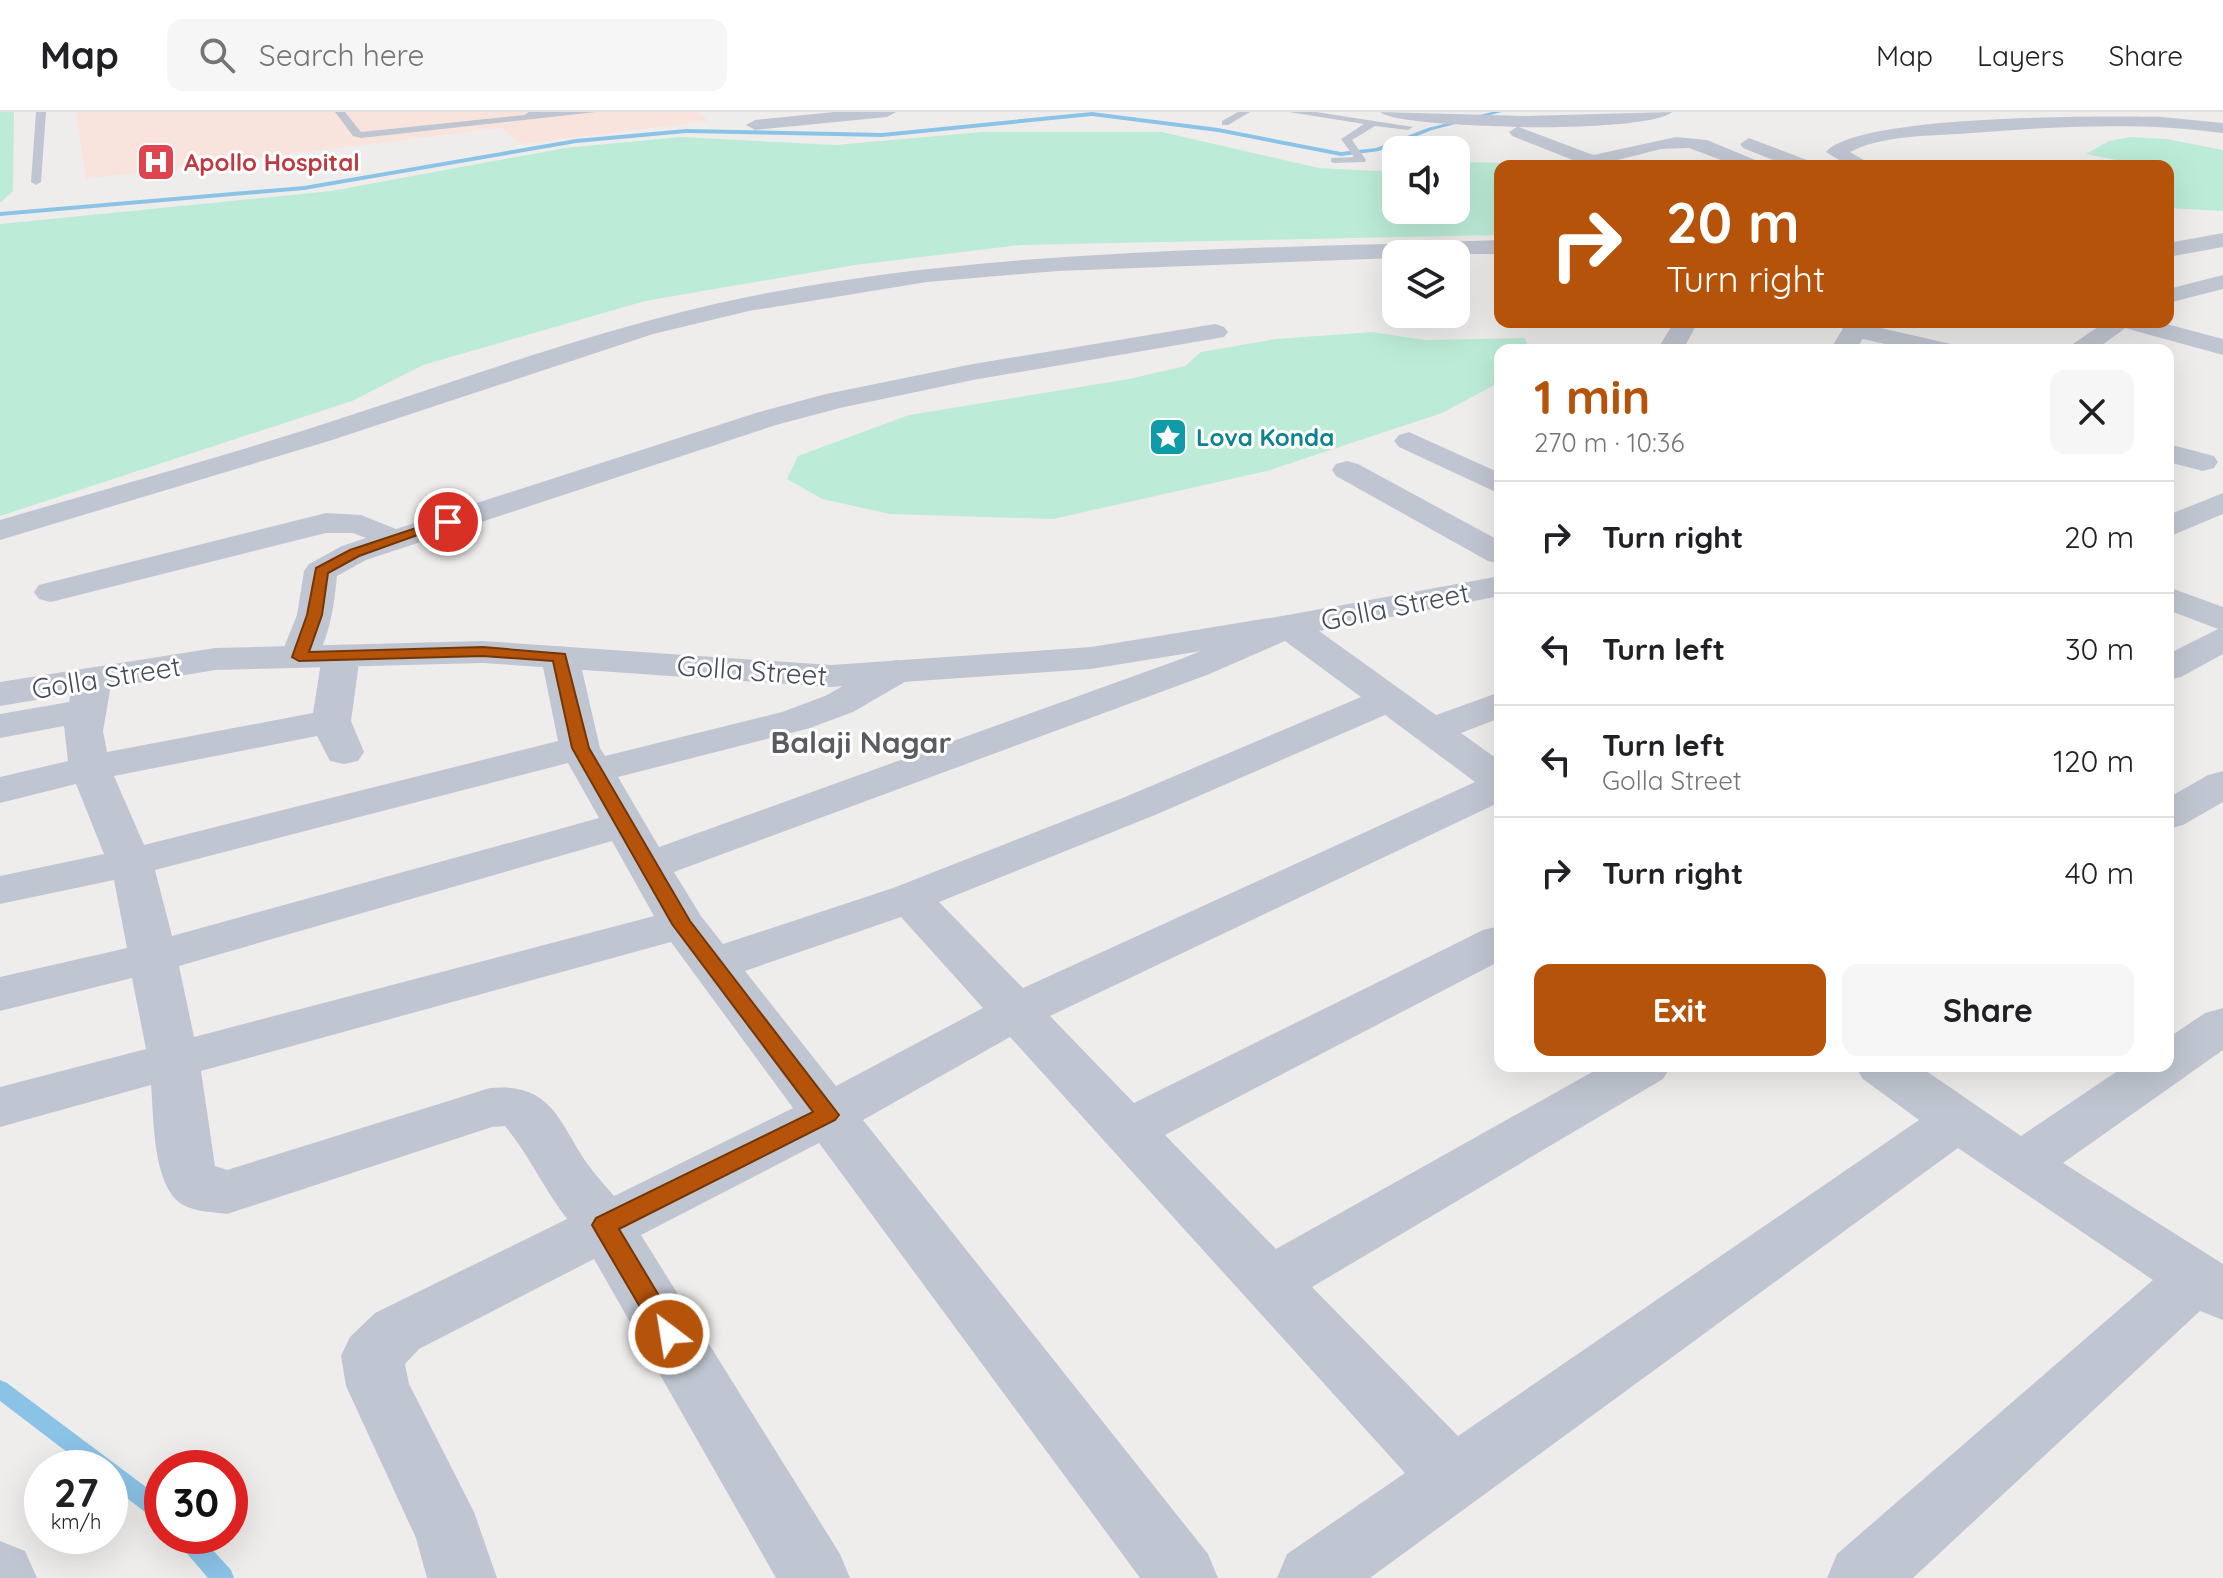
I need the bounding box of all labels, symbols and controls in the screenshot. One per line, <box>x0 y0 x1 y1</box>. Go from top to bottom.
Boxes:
search box <box>167 19 727 91</box>
text: Map <box>40 31 119 79</box>
icon: search <box>195 33 239 77</box>
text: Search here <box>259 36 424 74</box>
text: Map <box>1876 38 1933 73</box>
text: Layers <box>1977 38 2064 73</box>
text: Share <box>2108 38 2183 73</box>
map controls <box>1382 136 1470 328</box>
button: sound <box>1382 136 1470 224</box>
hospital icon: Apollo Hospital <box>135 141 177 183</box>
place label: Apollo Hospital <box>184 147 360 177</box>
text: 20 m <box>1666 187 1800 257</box>
icon: right <box>1534 192 1638 296</box>
button: layers <box>1382 240 1470 328</box>
text: Turn right <box>1666 256 1825 301</box>
text: 1 min <box>1534 366 1650 426</box>
button: close <box>2050 370 2134 454</box>
place icon: Lova Konda <box>1147 416 1189 458</box>
place label: Lova Konda <box>1196 422 1334 452</box>
text: 270 m · 10:36 <box>1534 426 1684 459</box>
pin <box>414 488 482 556</box>
icon: arrive <box>426 500 470 544</box>
icon: right <box>1534 515 1578 559</box>
text: Turn right <box>1602 518 1743 556</box>
text: 20 m <box>2064 518 2134 556</box>
street label: Golla Street <box>1318 574 1472 638</box>
icon: left <box>1534 627 1578 671</box>
text: Turn left <box>1602 630 1725 668</box>
text: 30 m <box>2065 630 2134 668</box>
street label: Golla Street <box>676 647 828 693</box>
street label: Golla Street <box>29 648 183 706</box>
district label: Balaji Nagar <box>771 723 951 761</box>
text: Turn left <box>1602 726 1725 764</box>
icon: left <box>1534 739 1578 783</box>
text: 120 m <box>2053 742 2134 780</box>
text: Golla Street <box>1602 764 1742 797</box>
icon: right <box>1534 851 1578 895</box>
text: Turn right <box>1602 854 1743 892</box>
text: 40 m <box>2065 854 2134 892</box>
button: Exit <box>1534 964 1826 1056</box>
button: Share <box>1842 964 2134 1056</box>
position arrow <box>627 1292 711 1376</box>
speed limit sign: 30 <box>144 1450 248 1554</box>
text: 27 <box>54 1467 98 1517</box>
text: km/h <box>51 1509 101 1534</box>

